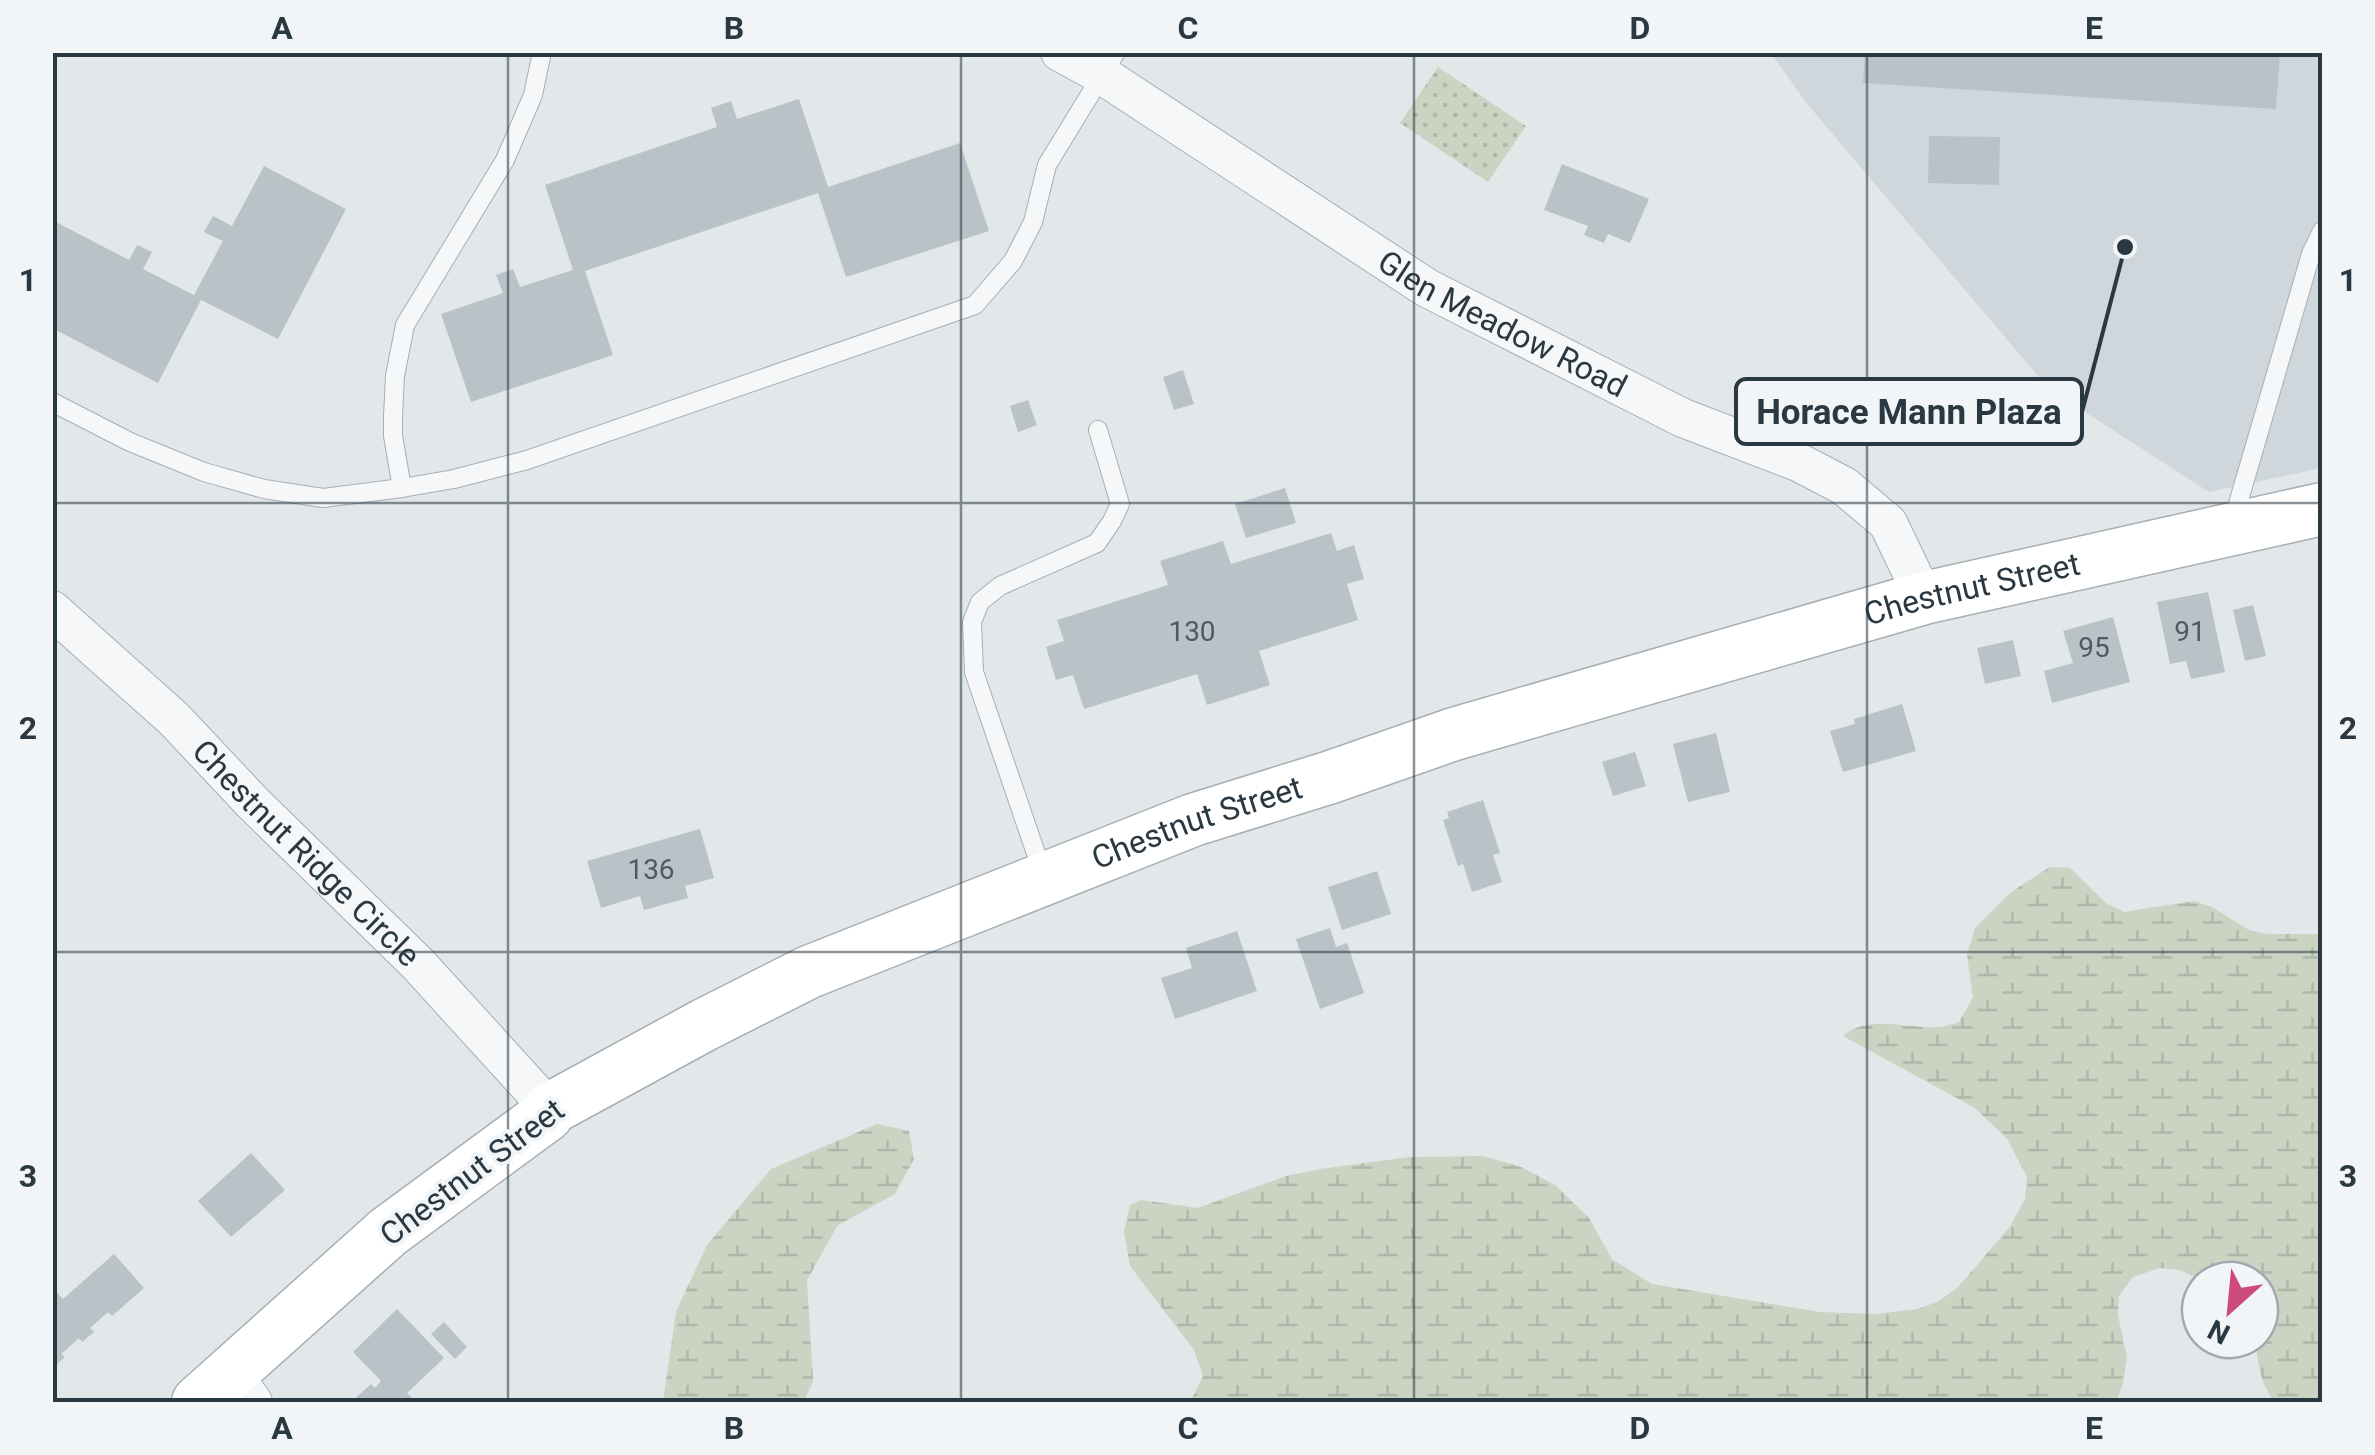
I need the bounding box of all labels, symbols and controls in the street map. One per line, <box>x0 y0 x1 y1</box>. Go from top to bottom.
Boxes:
text: A <box>271 9 293 47</box>
text: B <box>724 9 744 47</box>
text: C <box>1178 9 1198 47</box>
text: D <box>1630 9 1650 47</box>
text: E <box>2085 9 2103 47</box>
street label: Glen Meadow Road <box>1371 242 1633 405</box>
text: 1 <box>19 261 37 299</box>
text: 1 <box>2339 261 2357 299</box>
callout: Horace Mann Plaza <box>1736 379 2082 444</box>
text: Horace Mann Plaza <box>1756 392 2062 433</box>
street label: Chestnut Street <box>1860 545 2083 633</box>
house number: 130 <box>1168 615 1216 648</box>
house number: 91 <box>2174 615 2206 648</box>
house number: 95 <box>2078 631 2110 664</box>
text: 2 <box>19 709 37 747</box>
text: 2 <box>2339 709 2357 747</box>
street label: Chestnut Ridge Circle <box>185 732 428 974</box>
street label: Chestnut Street <box>1086 768 1307 877</box>
house number: 136 <box>627 853 675 886</box>
street label: Chestnut Street <box>372 1090 572 1254</box>
text: 3 <box>19 1157 37 1195</box>
text: 3 <box>2339 1157 2357 1195</box>
north arrow <box>2180 1260 2280 1360</box>
text: N <box>2203 1313 2235 1351</box>
text: A <box>271 1409 293 1447</box>
text: B <box>724 1409 744 1447</box>
text: C <box>1178 1409 1198 1447</box>
text: D <box>1630 1409 1650 1447</box>
text: E <box>2085 1409 2103 1447</box>

